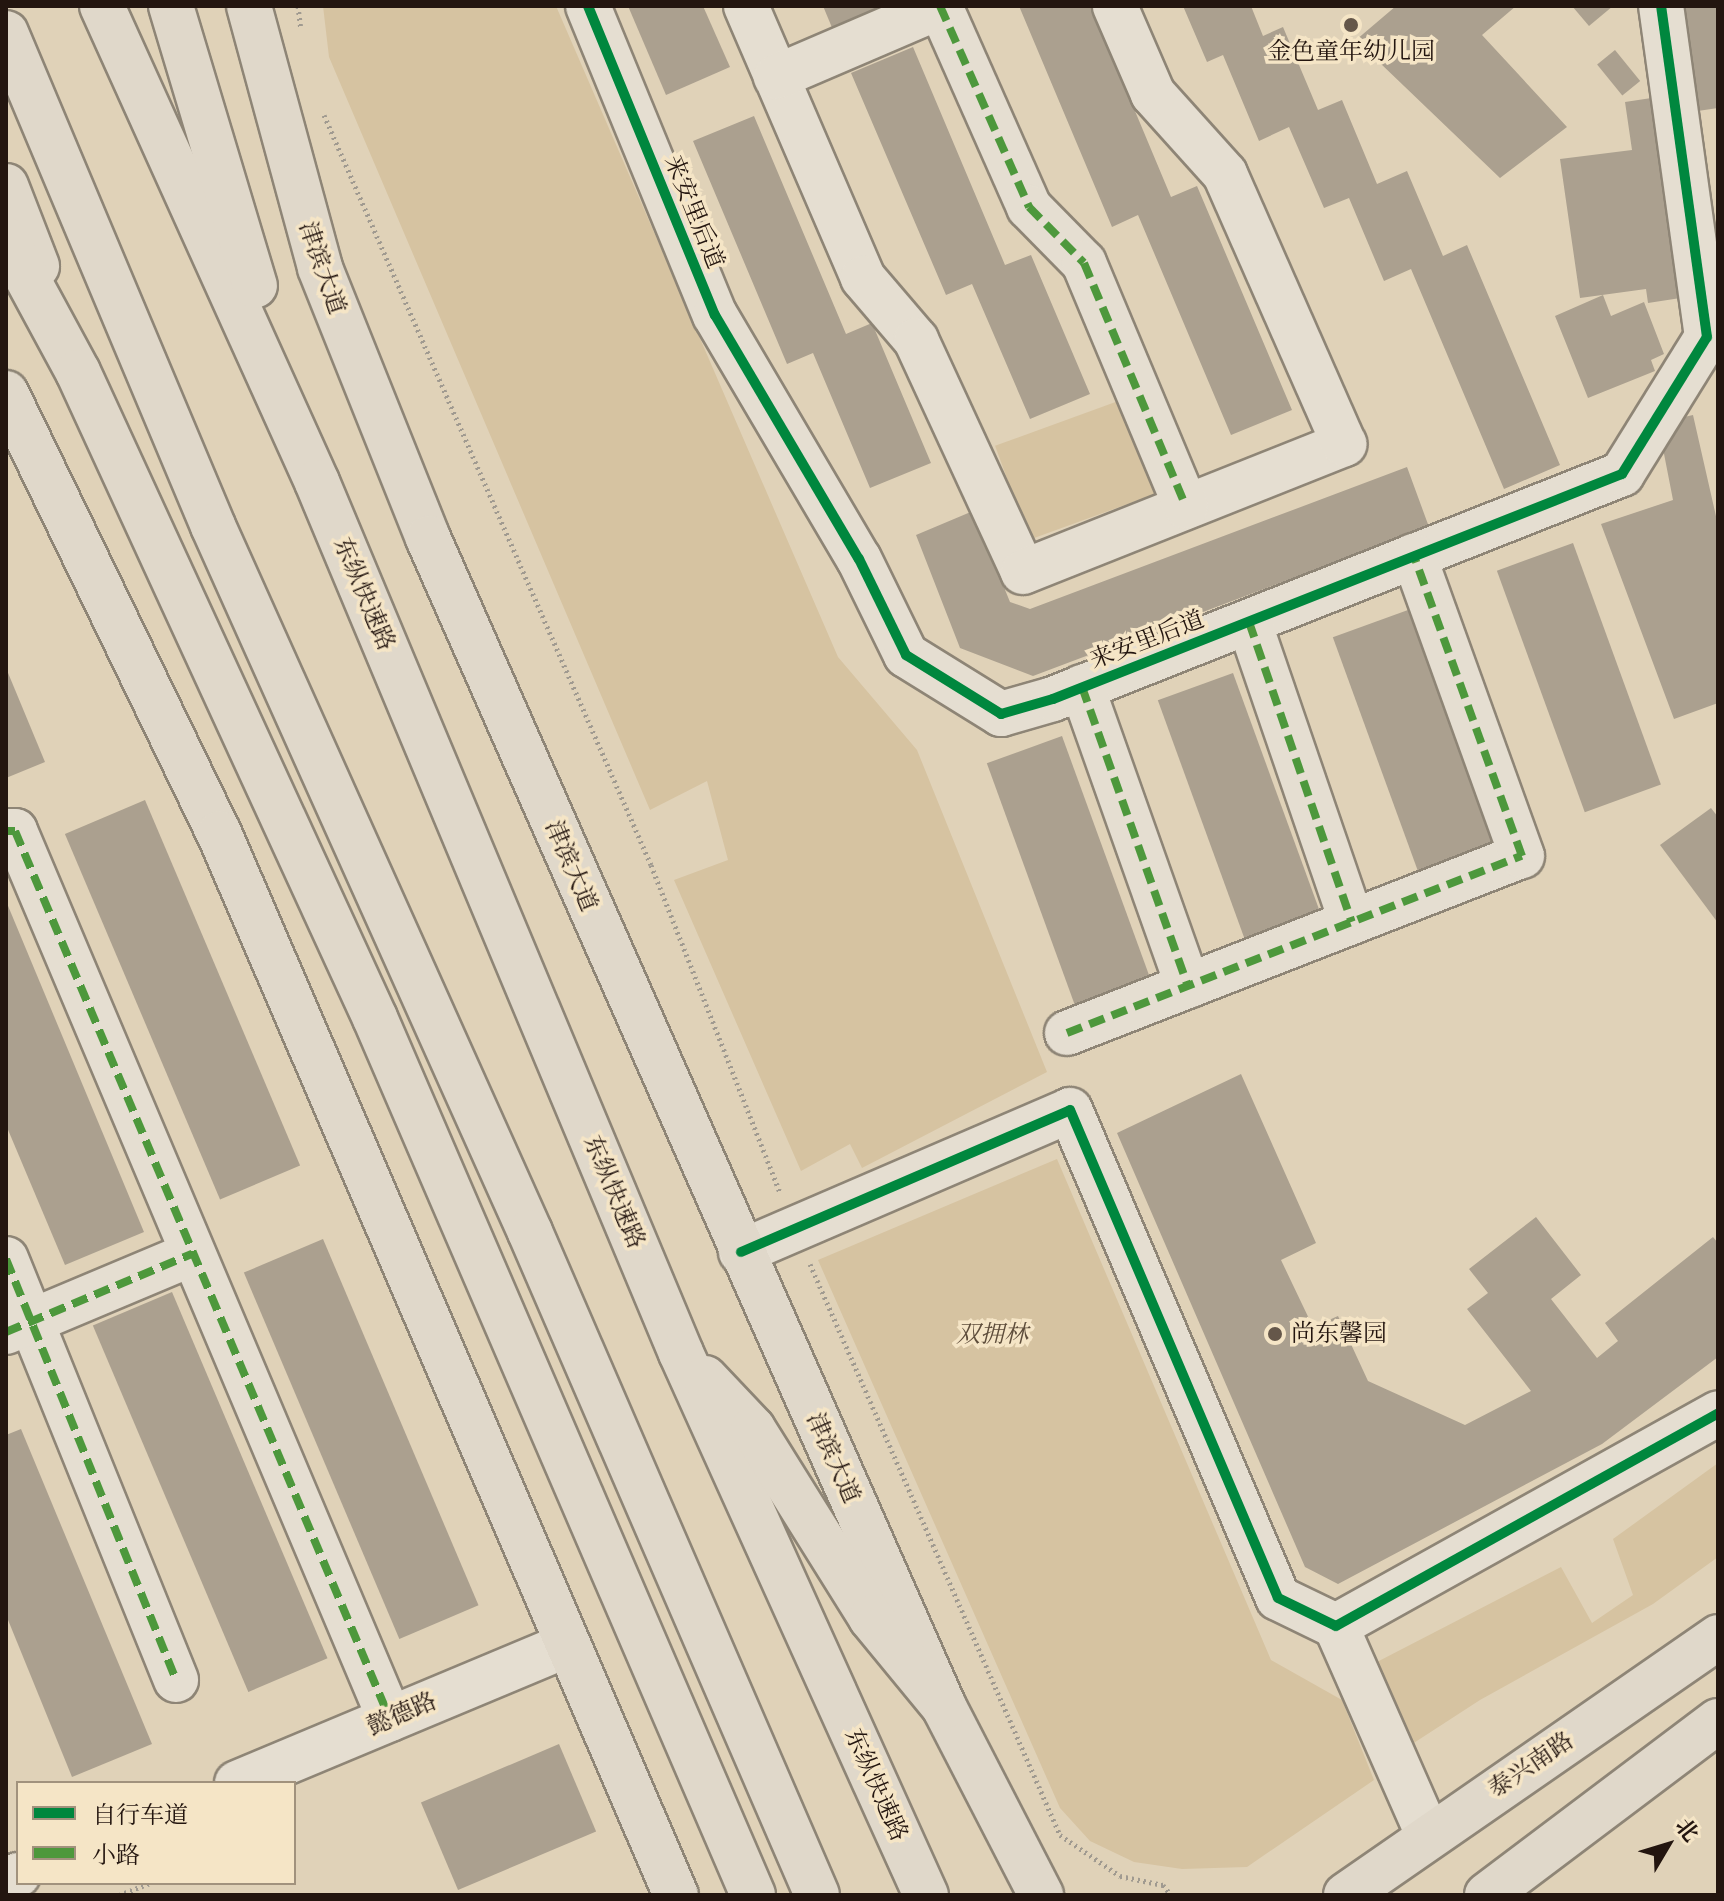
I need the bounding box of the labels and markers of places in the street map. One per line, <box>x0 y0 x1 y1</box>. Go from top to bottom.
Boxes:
marker: 金色童年幼儿园 <box>1342 16 1360 34</box>
place label: 金色童年幼儿园 <box>1267 38 1435 66</box>
place label: 尚东馨园 <box>1291 1320 1387 1348</box>
marker: 尚东馨园 <box>1266 1325 1284 1343</box>

